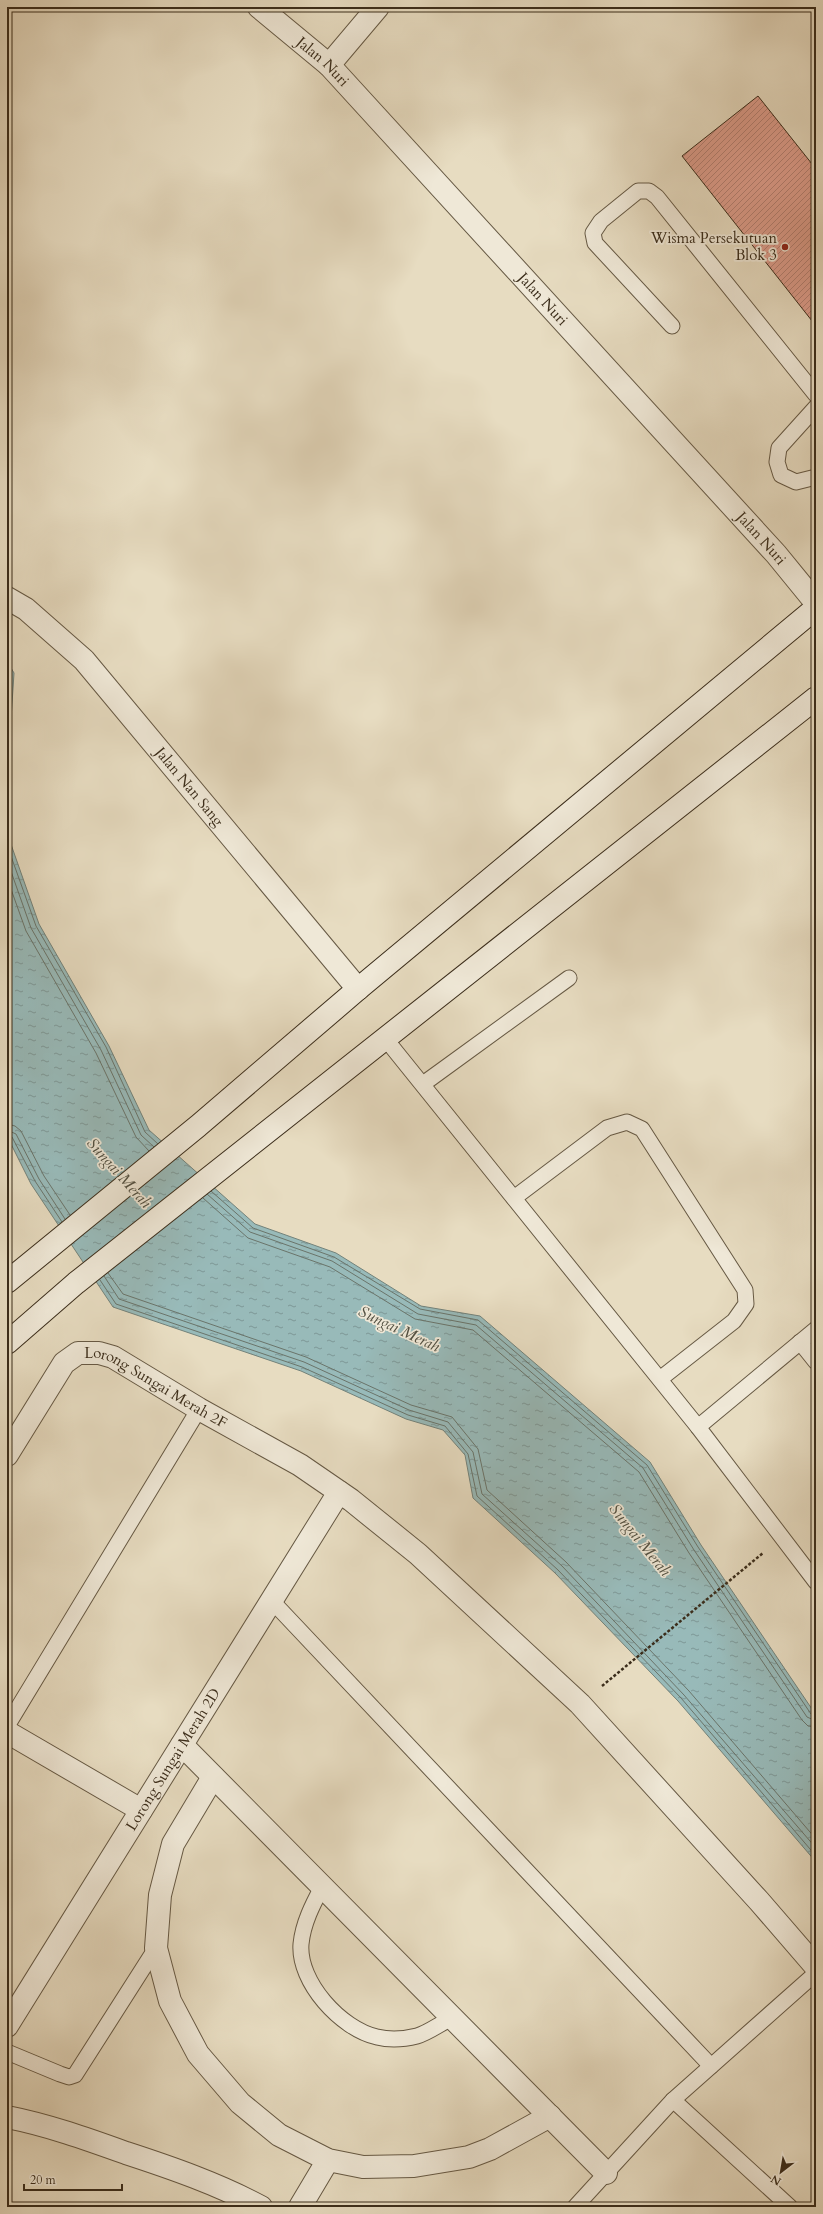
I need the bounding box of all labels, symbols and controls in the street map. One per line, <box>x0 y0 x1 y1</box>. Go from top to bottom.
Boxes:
street label: Jalan Nuri <box>291 31 354 91</box>
place label: Wisma Persekutuan Blok 3 <box>650 228 777 265</box>
marker: Wisma Persekutuan Blok 3 <box>780 242 790 252</box>
street label: Jalan Nuri <box>512 267 572 330</box>
street label: Jalan Nuri <box>731 506 791 569</box>
street label: Jalan Nan Sang <box>149 741 229 831</box>
water label: Sungai Merah <box>81 1133 157 1213</box>
water label: Sungai Merah <box>355 1301 444 1358</box>
street label: Lorong Sungai Merah 2F <box>84 1343 231 1433</box>
water label: Sungai Merah <box>604 1499 676 1581</box>
street label: Lorong Sungai Merah 2D <box>121 1684 225 1834</box>
north arrow <box>761 2152 801 2192</box>
scale bar <box>24 2166 122 2192</box>
text: N <box>768 2171 784 2189</box>
text: 20 m <box>30 2172 57 2188</box>

